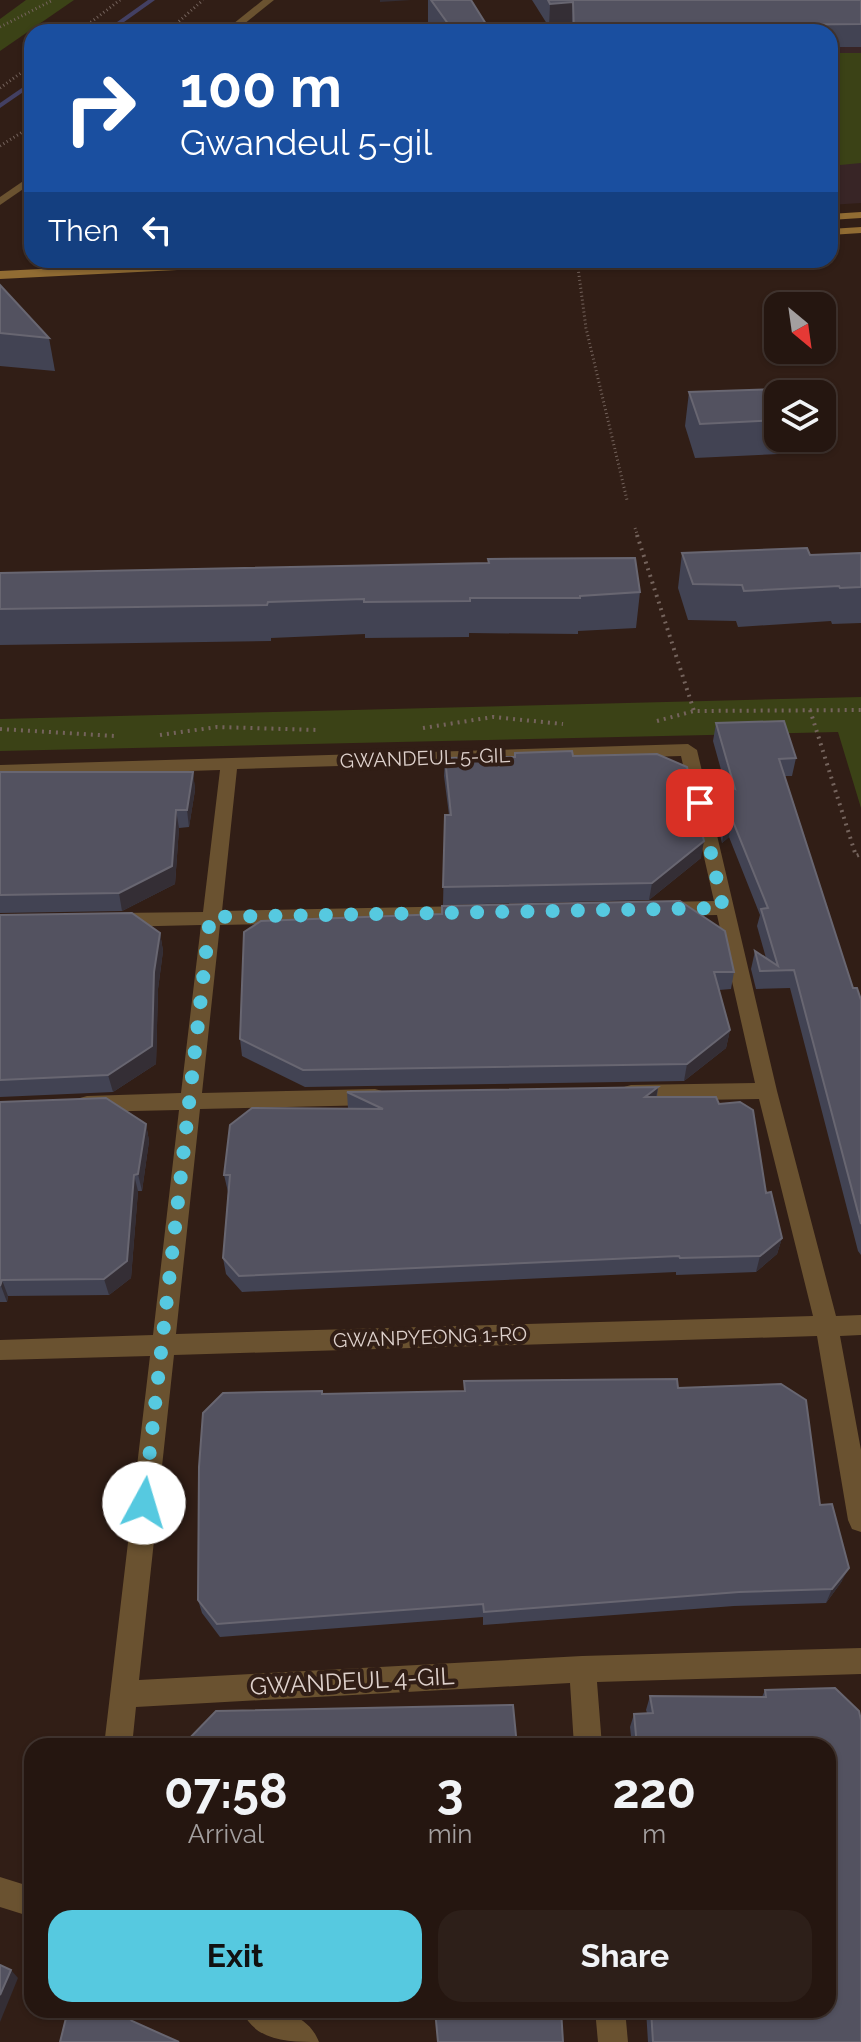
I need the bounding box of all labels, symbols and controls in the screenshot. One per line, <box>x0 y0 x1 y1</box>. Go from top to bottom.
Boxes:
text: 100 m <box>180 54 342 120</box>
icon: right <box>48 56 152 160</box>
text: Gwandeul 5-gil <box>180 121 432 163</box>
icon: left <box>135 208 179 252</box>
text: Then <box>48 213 119 248</box>
north arrow <box>764 292 836 364</box>
map controls <box>764 292 836 452</box>
button: layers <box>764 380 836 452</box>
street label: GWANDEUL 5-GIL <box>339 743 511 773</box>
pin <box>666 769 734 837</box>
icon: arrive <box>678 781 722 825</box>
street label: GWANPYEONG 1-RO <box>332 1322 528 1352</box>
position arrow <box>102 1461 186 1545</box>
street label: GWANDEUL 4-GIL <box>249 1661 455 1701</box>
text: 07:58 <box>164 1763 288 1819</box>
text: 3 <box>437 1763 463 1819</box>
text: 220 <box>612 1763 696 1819</box>
text: Arrival <box>188 1819 264 1849</box>
text: min <box>428 1819 472 1849</box>
text: m <box>642 1819 666 1849</box>
button: Exit <box>48 1910 422 2002</box>
button: Share <box>438 1910 812 2002</box>

